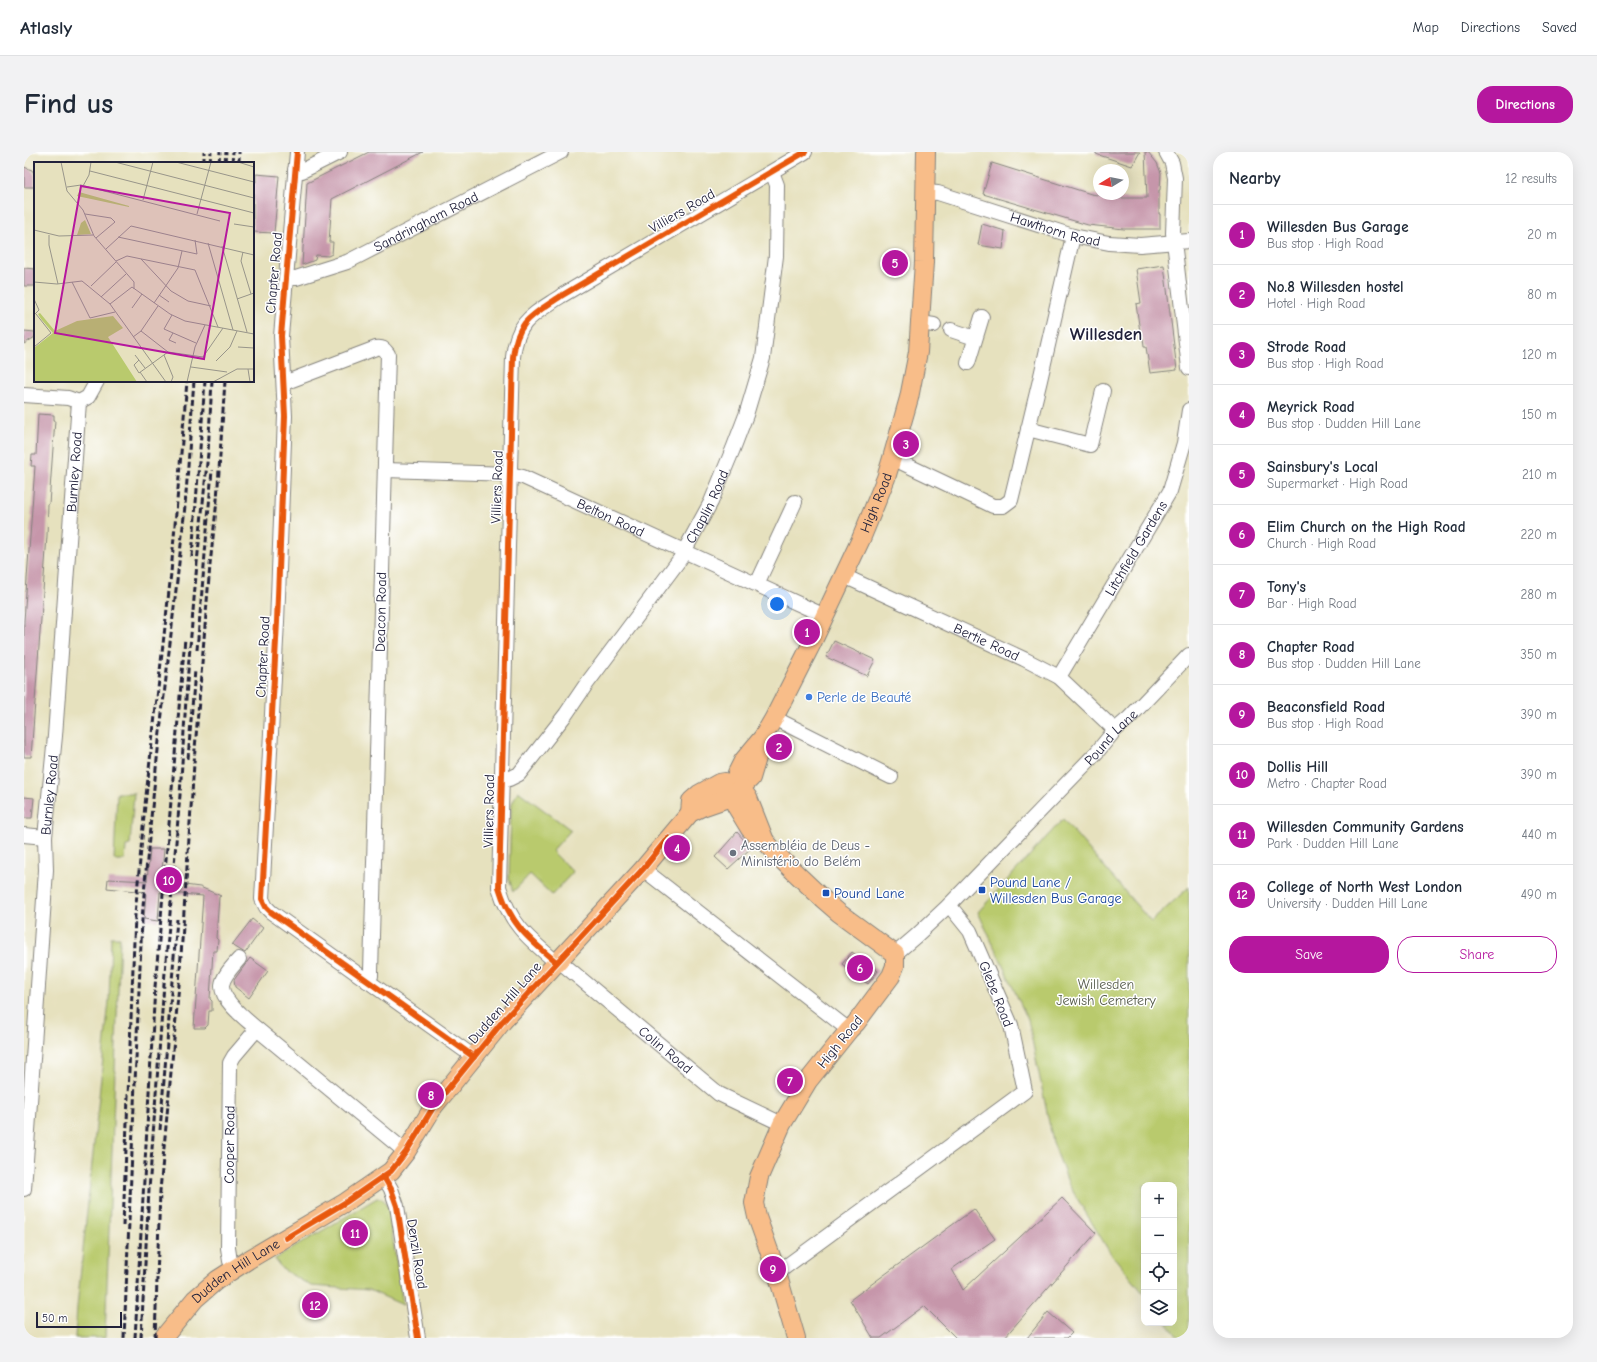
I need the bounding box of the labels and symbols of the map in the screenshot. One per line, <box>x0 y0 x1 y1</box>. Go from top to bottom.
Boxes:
inset map <box>34 162 254 382</box>
north arrow <box>1093 164 1129 200</box>
street label: Villiers Road <box>646 185 718 237</box>
street label: Sandringham Road <box>371 188 481 255</box>
street label: Hawthorn Road <box>1008 208 1102 250</box>
street label: Chapter Road <box>262 232 286 314</box>
pin: 5 <box>882 248 908 278</box>
district label: Willesden <box>1070 324 1142 345</box>
pin: 3 <box>893 429 919 459</box>
street label: Burnley Road <box>63 431 85 513</box>
street label: Villiers Road <box>487 450 507 524</box>
street label: Chaplin Road <box>682 467 732 546</box>
street label: High Road <box>856 471 896 535</box>
street label: Belton Road <box>574 495 647 540</box>
street label: Litchfield Gardens <box>1101 497 1171 599</box>
street label: Deacon Road <box>372 572 390 652</box>
your location <box>767 594 787 614</box>
street label: Chapter Road <box>252 616 274 698</box>
pin: 1 <box>794 617 820 647</box>
street label: Bertie Road <box>951 619 1022 664</box>
place label: Perle de Beauté <box>817 689 911 706</box>
marker: Perle de Beauté <box>804 692 814 702</box>
street label: Pound Lane <box>1080 706 1141 769</box>
pin: 2 <box>766 732 792 762</box>
street label: Burnley Road <box>37 754 62 836</box>
street label: Villiers Road <box>480 774 498 848</box>
pin: 4 <box>664 833 690 863</box>
place label: Assembléia de Deus - Ministério do Belém <box>741 837 870 870</box>
marker: Assembléia de Deus - Ministério do Belém <box>728 848 738 858</box>
pin: 10 <box>156 865 182 895</box>
place label: Pound Lane / Willesden Bus Garage <box>990 874 1122 907</box>
place label: Pound Lane <box>834 885 904 902</box>
marker: Pound Lane / Willesden Bus Garage <box>977 885 987 895</box>
marker: Pound Lane <box>821 888 831 898</box>
pin: 6 <box>847 953 873 983</box>
street label: Dudden Hill Lane <box>465 959 545 1047</box>
street label: Glebe Road <box>975 959 1017 1029</box>
park label: Willesden Jewish Cemetery <box>1056 976 1157 1009</box>
street label: High Road <box>814 1012 866 1072</box>
street label: Colin Road <box>635 1022 696 1077</box>
pin: 7 <box>777 1066 803 1096</box>
pin: 8 <box>418 1080 444 1110</box>
street label: Cooper Road <box>220 1105 238 1184</box>
pin: 11 <box>342 1218 368 1248</box>
street label: Denzil Road <box>403 1218 431 1290</box>
street label: Dudden Hill Lane <box>188 1235 283 1307</box>
pin: 9 <box>760 1254 786 1284</box>
pin: 12 <box>302 1290 328 1320</box>
scale bar <box>36 1310 122 1329</box>

